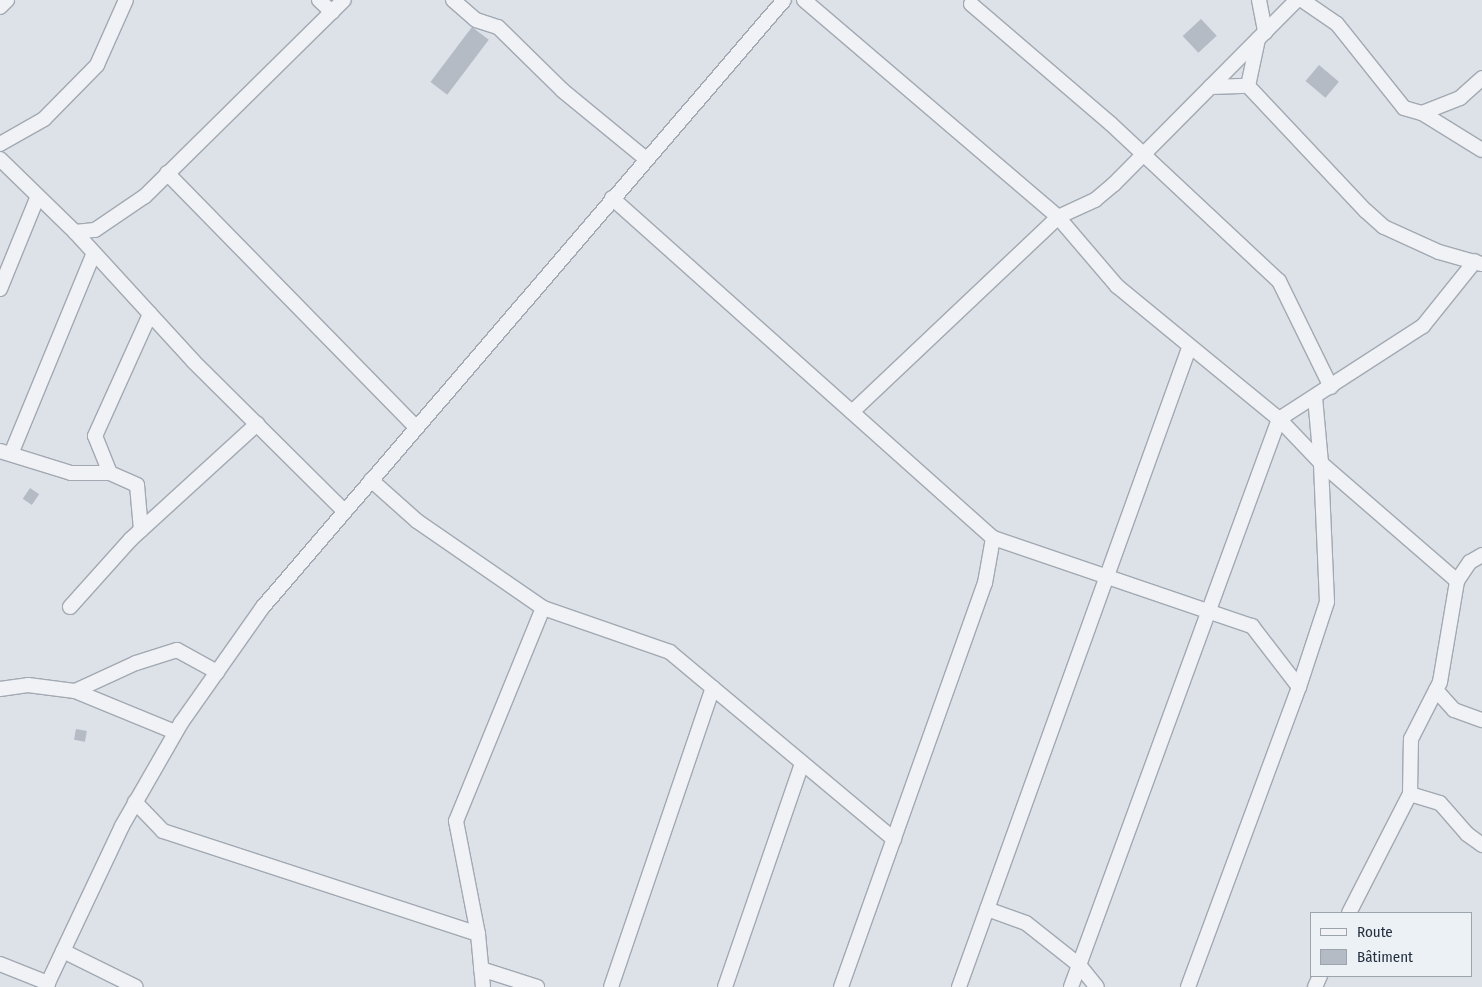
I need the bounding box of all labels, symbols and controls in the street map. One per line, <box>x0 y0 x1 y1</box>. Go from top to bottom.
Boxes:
legend <box>1310 912 1472 977</box>
text: Route <box>1357 923 1393 941</box>
text: Bâtiment <box>1357 948 1413 966</box>

